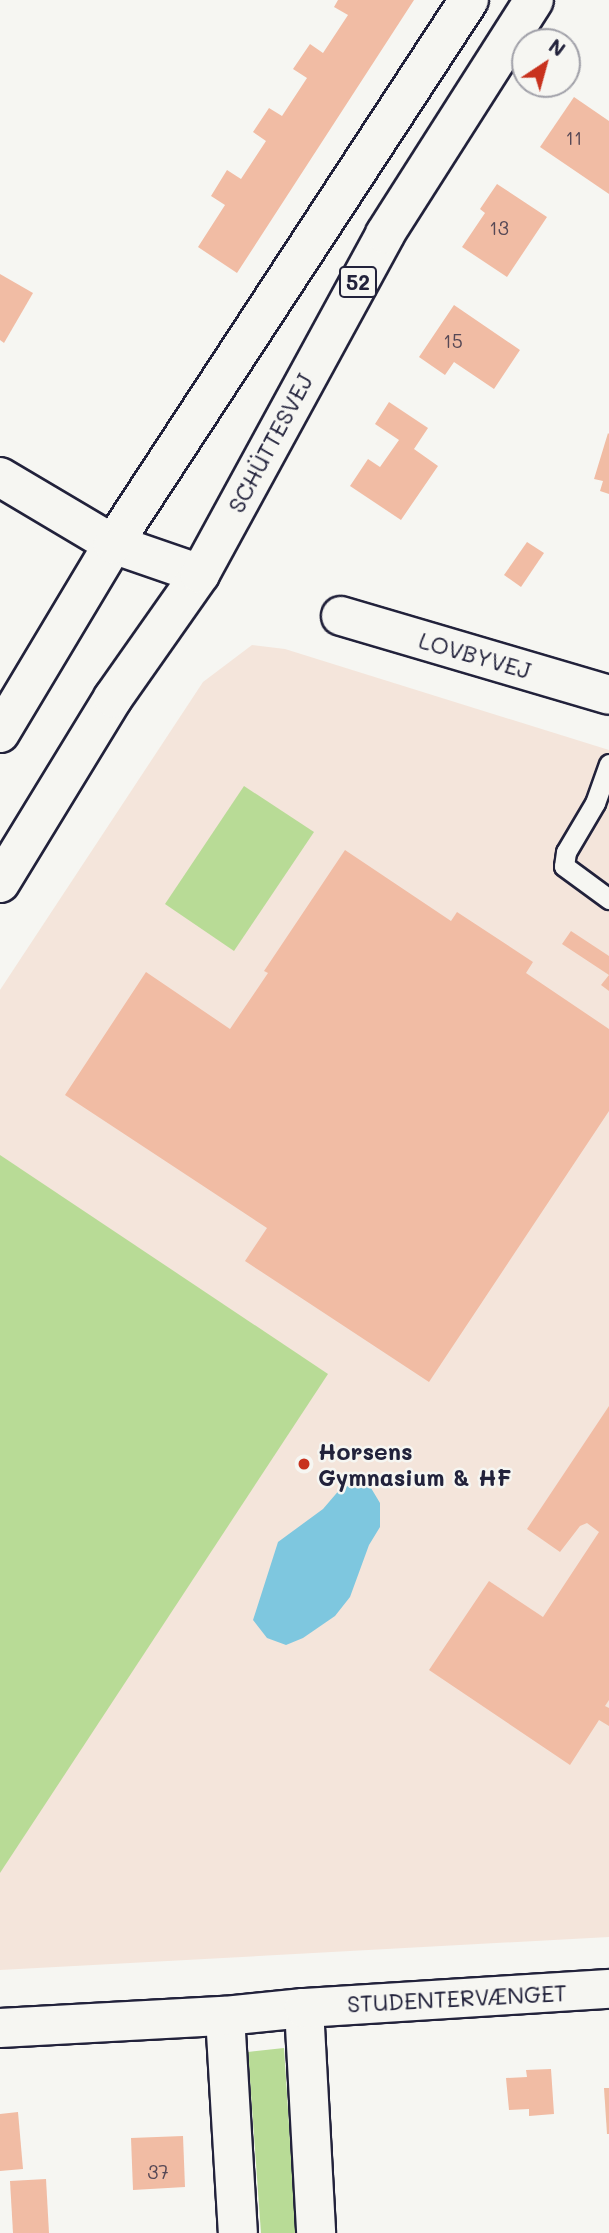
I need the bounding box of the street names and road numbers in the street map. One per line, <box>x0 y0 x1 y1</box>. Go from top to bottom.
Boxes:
road number: 52 <box>339 264 377 300</box>
street label: SCHÜTTESVEJ <box>222 369 318 517</box>
street label: LOVBYVEJ <box>416 626 534 684</box>
street label: STUDENTERVÆNGET <box>346 1978 568 2018</box>

